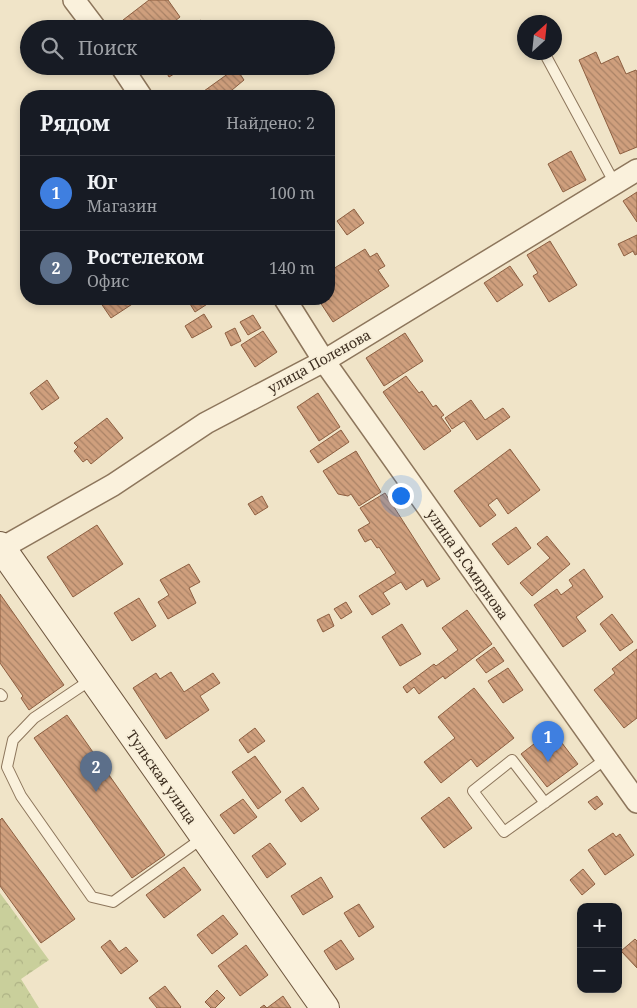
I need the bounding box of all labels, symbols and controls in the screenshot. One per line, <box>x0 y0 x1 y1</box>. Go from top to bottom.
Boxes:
north arrow <box>517 15 562 60</box>
search box <box>20 20 335 75</box>
icon: search <box>38 34 66 62</box>
text: Поиск <box>78 35 137 61</box>
text: Рядом <box>40 109 110 137</box>
text: Найдено: 2 <box>226 112 315 134</box>
text: Юг <box>87 169 117 195</box>
text: 1 <box>51 182 61 204</box>
text: 100 m <box>269 182 315 204</box>
text: Магазин <box>87 195 157 217</box>
text: Ростелеком <box>87 244 204 270</box>
text: 2 <box>51 257 61 279</box>
text: 140 m <box>269 257 315 279</box>
text: Офис <box>87 270 129 292</box>
street label: улица Поленова <box>264 325 374 397</box>
your location <box>388 483 414 509</box>
street label: улица В.Смирнова <box>423 505 513 623</box>
pin: 1 <box>532 721 564 762</box>
street label: Тульская улица <box>122 726 202 828</box>
pin: 2 <box>80 751 112 792</box>
map controls <box>577 903 622 993</box>
button: + <box>577 903 622 948</box>
button: − <box>577 948 622 993</box>

